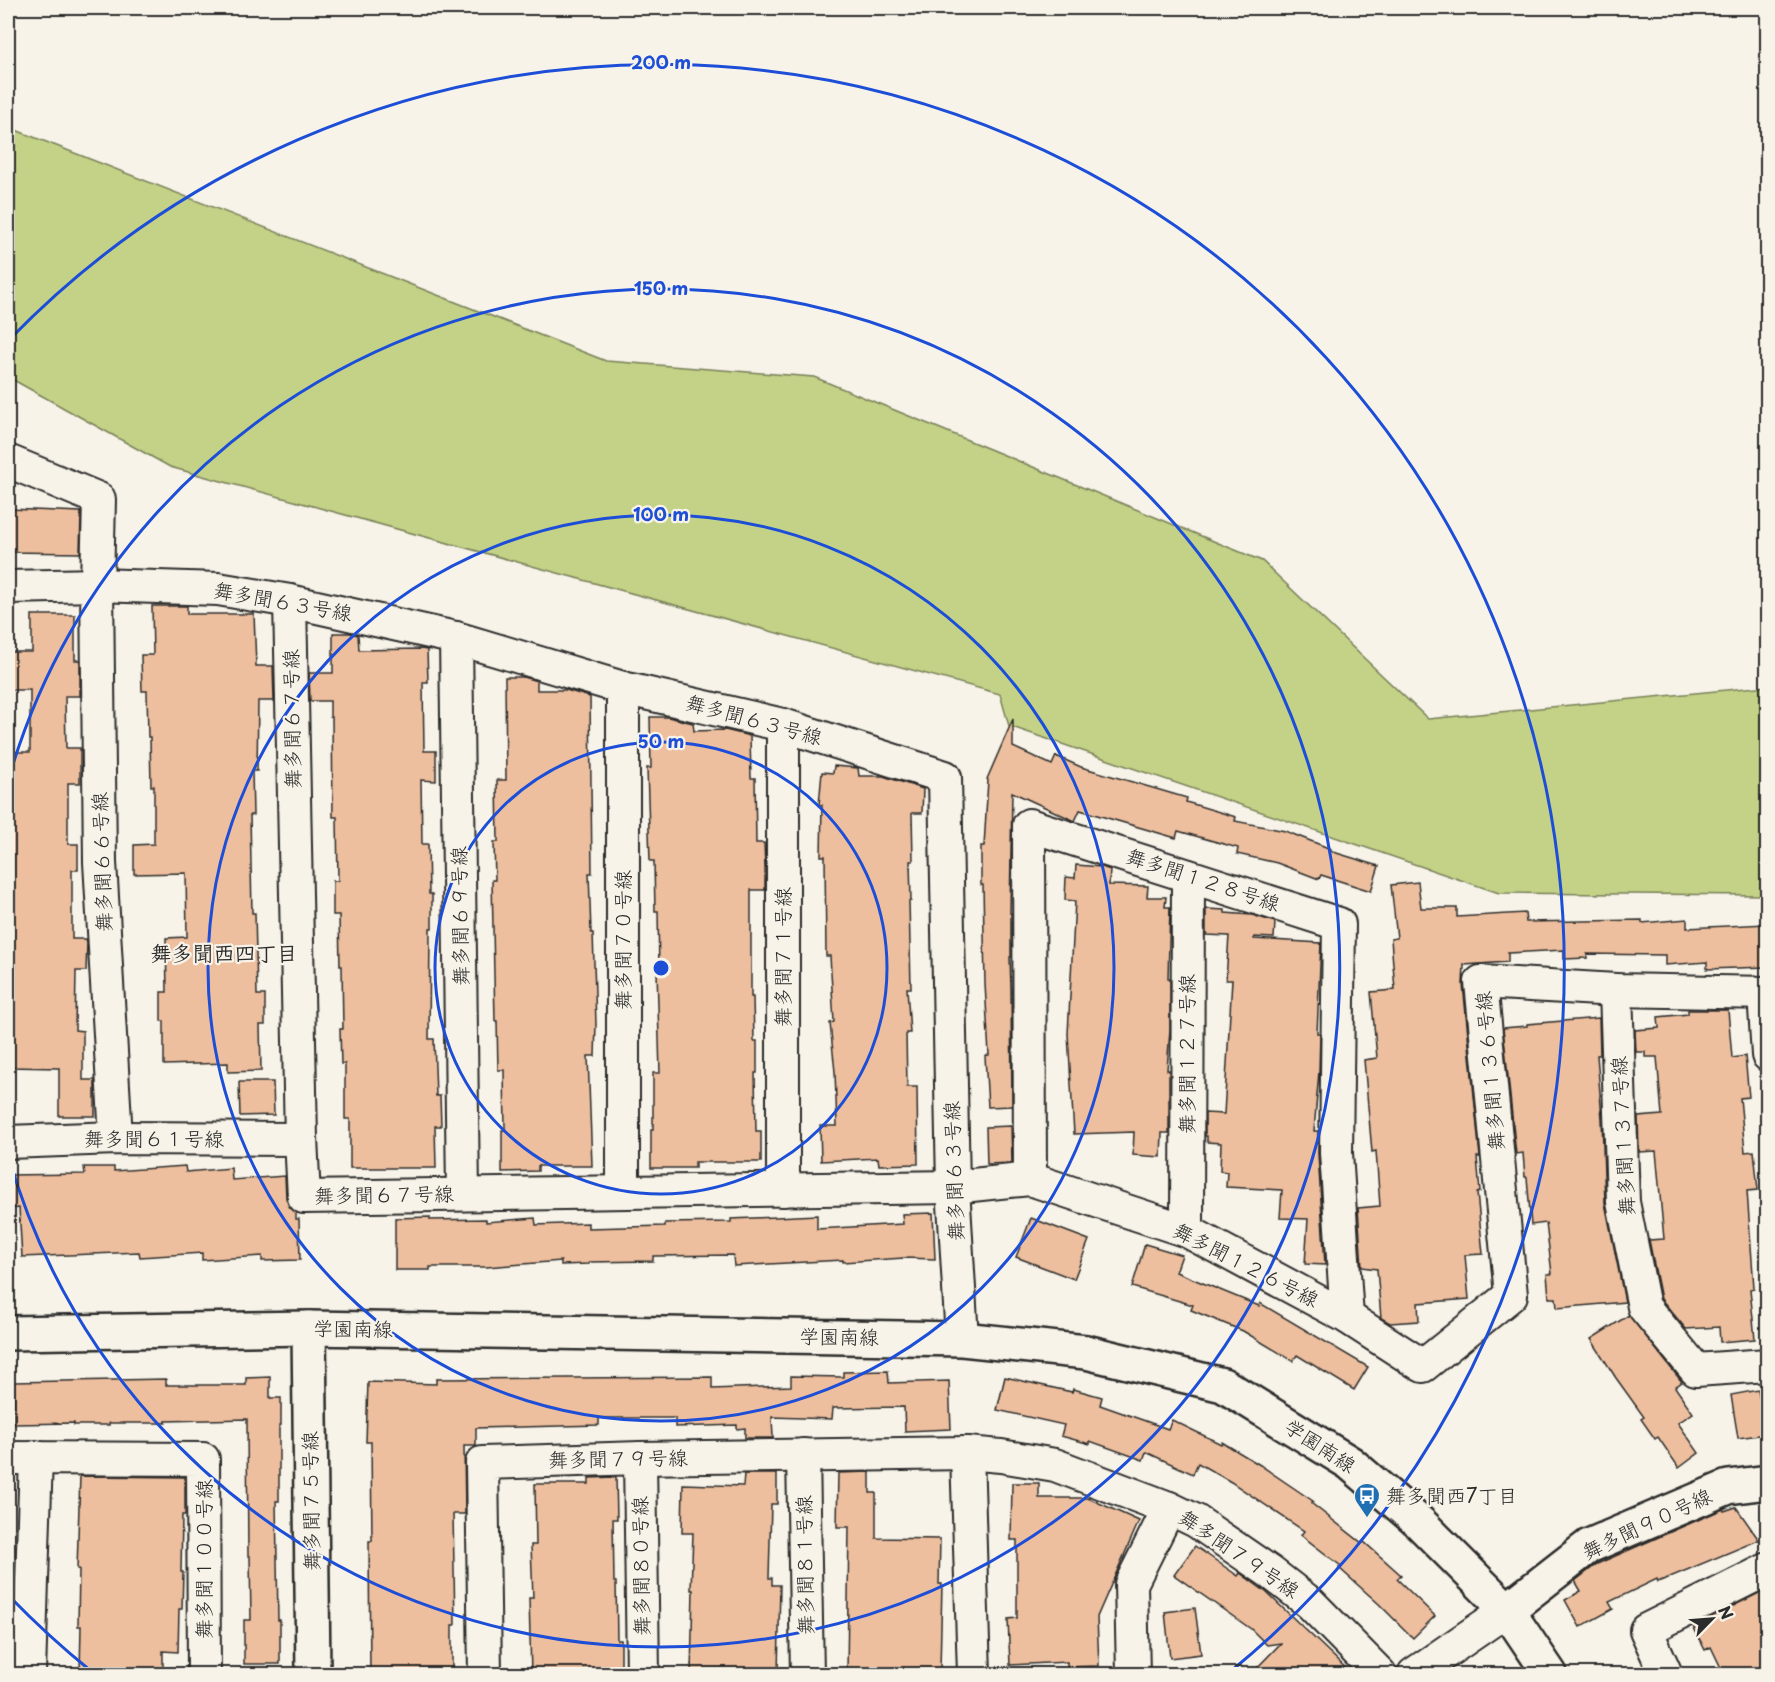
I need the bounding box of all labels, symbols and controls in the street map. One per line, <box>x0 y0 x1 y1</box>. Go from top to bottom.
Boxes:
text: 200 m <box>631 48 691 75</box>
text: 150 m <box>634 274 688 301</box>
text: 100 m <box>633 500 689 527</box>
street label: 舞多聞６３号線 <box>212 574 355 628</box>
street label: 舞多聞６７号線 <box>275 649 307 789</box>
street label: 舞多聞６３号線 <box>683 686 826 752</box>
text: 50 m <box>638 727 684 754</box>
street label: 舞多聞６６号線 <box>84 792 118 933</box>
street label: 舞多聞１２８号線 <box>1123 840 1284 918</box>
street label: 舞多聞６９号線 <box>443 846 475 986</box>
street label: 舞多聞７０号線 <box>607 870 637 1010</box>
street label: 舞多聞７１号線 <box>767 887 797 1027</box>
district label: 舞多聞西四丁目 <box>151 936 298 968</box>
centre of rings <box>651 958 671 978</box>
street label: 舞多聞１２７号線 <box>1171 974 1201 1134</box>
street label: 舞多聞１３６号線 <box>1467 990 1511 1152</box>
street label: 舞多聞１３７号線 <box>1603 1055 1641 1217</box>
street label: 舞多聞６３号線 <box>936 1101 970 1242</box>
street label: 舞多聞６１号線 <box>84 1123 224 1153</box>
street label: 舞多聞６７号線 <box>314 1178 454 1210</box>
street label: 舞多聞１２６号線 <box>1168 1214 1325 1314</box>
street label: 学園南線 <box>313 1312 393 1344</box>
street label: 学園南線 <box>799 1320 879 1352</box>
street label: 学園南線 <box>1279 1411 1362 1480</box>
street label: 舞多聞７５号線 <box>294 1431 326 1571</box>
street label: 舞多聞７９号線 <box>548 1442 688 1474</box>
street label: 舞多聞１００号線 <box>188 1479 218 1639</box>
place label: 舞多聞西7丁目 <box>1386 1480 1517 1510</box>
street label: 舞多聞９０号線 <box>1577 1480 1716 1566</box>
bus stop icon: 舞多聞西7丁目 <box>1352 1481 1382 1519</box>
street label: 舞多聞８１号線 <box>788 1495 820 1635</box>
street label: 舞多聞８０号線 <box>624 1496 656 1636</box>
street label: 舞多聞７９号線 <box>1173 1502 1306 1605</box>
north arrow <box>1682 1589 1742 1649</box>
text: N <box>1713 1601 1740 1623</box>

